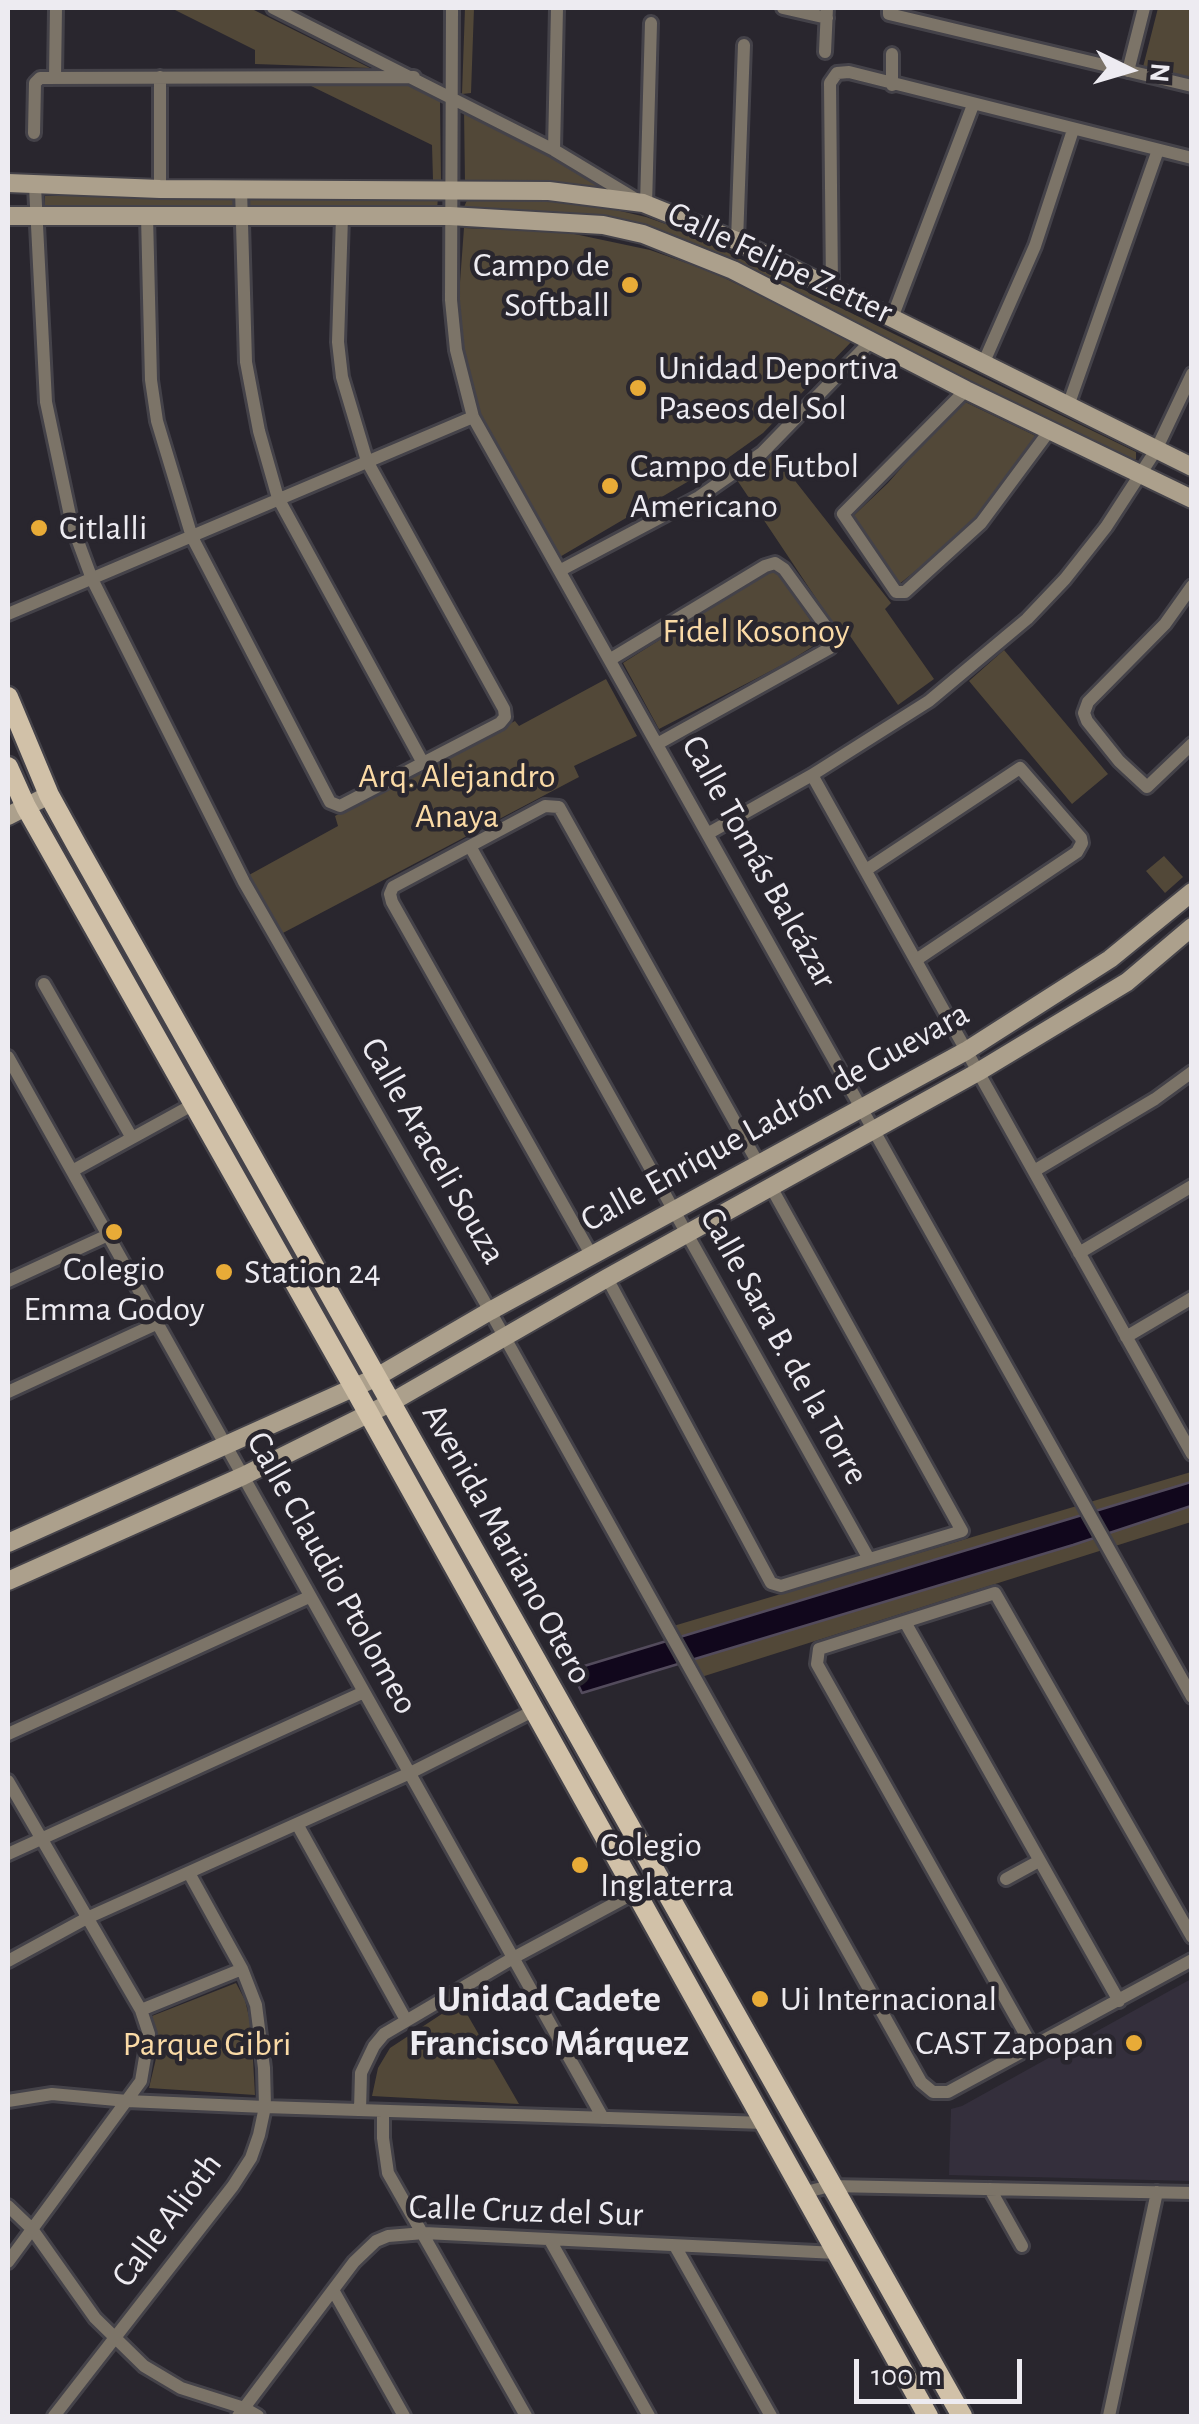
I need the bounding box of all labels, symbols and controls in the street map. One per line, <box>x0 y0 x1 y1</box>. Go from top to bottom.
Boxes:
north arrow <box>1079 20 1179 120</box>
text: N <box>1144 62 1174 84</box>
street label: Calle Felipe Zetter <box>661 193 899 333</box>
place label: Campo de Softball <box>473 244 610 326</box>
marker: Campo de Softball <box>619 274 641 296</box>
place label: Unidad Deportiva Paseos del Sol <box>658 347 899 429</box>
marker: Unidad Deportiva Paseos del Sol <box>627 377 649 399</box>
place label: Campo de Futbol Americano <box>630 445 859 527</box>
marker: Campo de Futbol Americano <box>599 475 621 497</box>
place label: Citlalli <box>59 507 147 549</box>
marker: Citlalli <box>28 517 50 539</box>
park label: Fidel Kosonoy <box>662 610 850 652</box>
street label: Calle Tomás Balcázar <box>672 728 846 996</box>
park label: Arq. Alejandro Anaya <box>358 755 556 837</box>
street label: Calle Enrique Ladrón de Guevara <box>574 993 976 1241</box>
street label: Calle Araceli Souza <box>351 1030 515 1272</box>
street label: Calle Sara B. de la Torre <box>690 1200 878 1492</box>
marker: Colegio Emma Godoy <box>103 1221 125 1243</box>
place label: Colegio Emma Godoy <box>23 1248 205 1330</box>
place label: Station 24 <box>244 1251 381 1293</box>
marker: Station 24 <box>213 1261 235 1283</box>
street label: Avenida Mariano Otero <box>413 1397 601 1691</box>
street label: Calle Claudio Ptolomeo <box>237 1424 427 1722</box>
place label: Colegio Inglaterra <box>600 1824 734 1906</box>
marker: Colegio Inglaterra <box>569 1854 591 1876</box>
district label: Unidad Cadete Francisco Márquez <box>409 1977 689 2066</box>
place label: Ui Internacional <box>780 1978 997 2020</box>
marker: Ui Internacional <box>749 1988 771 2010</box>
place label: CAST Zapopan <box>915 2022 1114 2064</box>
park label: Parque Gibri <box>123 2023 291 2065</box>
marker: CAST Zapopan <box>1123 2032 1145 2054</box>
street label: Calle Alioth <box>103 2144 231 2296</box>
street label: Calle Cruz del Sur <box>408 2186 644 2236</box>
scale bar <box>859 2339 1026 2401</box>
text: 100 m <box>871 2361 942 2391</box>

